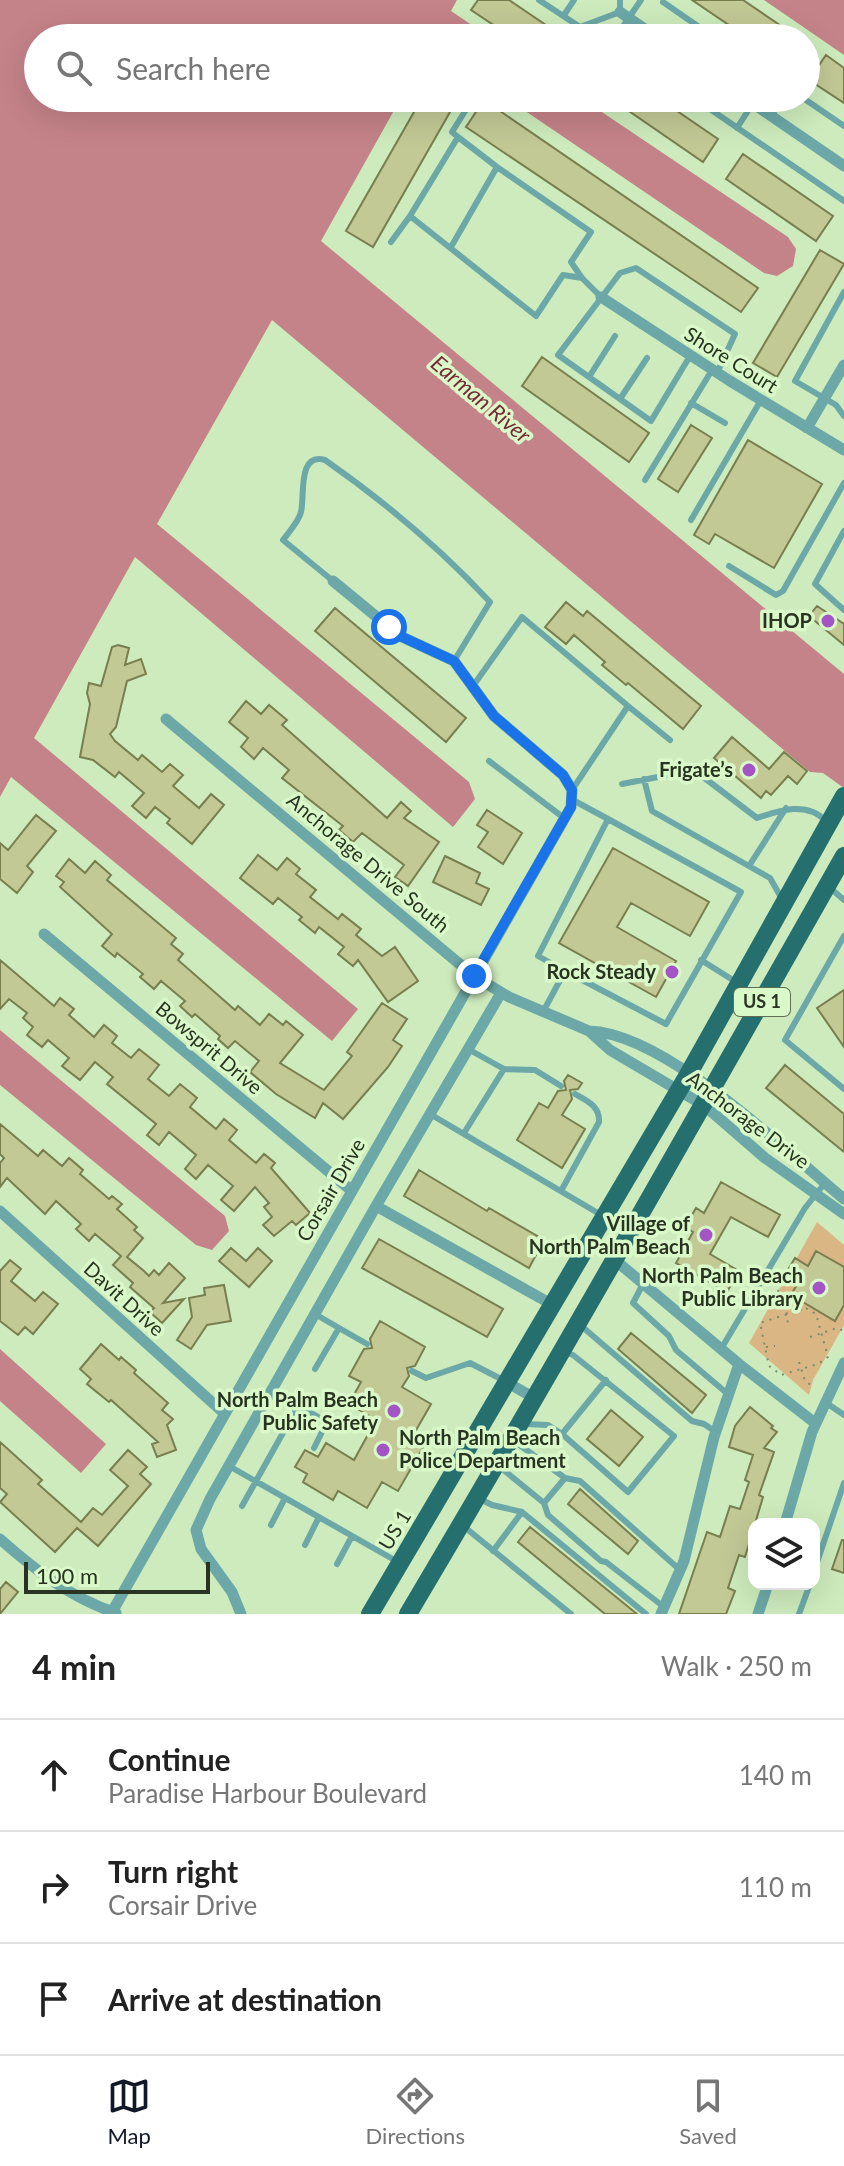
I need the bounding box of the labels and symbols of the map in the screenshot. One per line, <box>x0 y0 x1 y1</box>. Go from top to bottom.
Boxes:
street label: Shore Court <box>680 321 783 397</box>
water label: Earman River <box>426 349 537 448</box>
place label: IHOP <box>762 608 812 632</box>
route start <box>371 609 407 645</box>
marker: IHOP <box>819 612 837 630</box>
place label: Frigate’s <box>659 757 733 781</box>
marker: Frigate’s <box>740 761 758 779</box>
street label: Anchorage Drive South <box>283 787 455 937</box>
route end <box>456 958 492 994</box>
place label: Rock Steady <box>547 959 656 983</box>
marker: Rock Steady <box>663 963 681 981</box>
road number: US 1 <box>734 988 790 1016</box>
street label: Bowsprit Drive <box>152 996 268 1099</box>
street label: Anchorage Drive <box>683 1065 815 1173</box>
street label: Corsair Drive <box>291 1134 369 1245</box>
place label: Village of North Palm Beach <box>529 1211 691 1258</box>
marker: Village of North Palm Beach <box>697 1226 715 1244</box>
street label: Davit Drive <box>80 1256 170 1341</box>
place label: North Palm Beach Public Library <box>642 1263 803 1310</box>
marker: North Palm Beach Public Library <box>810 1279 828 1297</box>
place label: North Palm Beach Public Safety <box>217 1387 378 1434</box>
marker: North Palm Beach Public Safety <box>385 1402 403 1420</box>
place label: North Palm Beach Police Department <box>399 1425 566 1472</box>
marker: North Palm Beach Police Department <box>374 1441 392 1459</box>
street label: US 1 <box>373 1505 415 1554</box>
scale bar <box>24 1558 210 1594</box>

